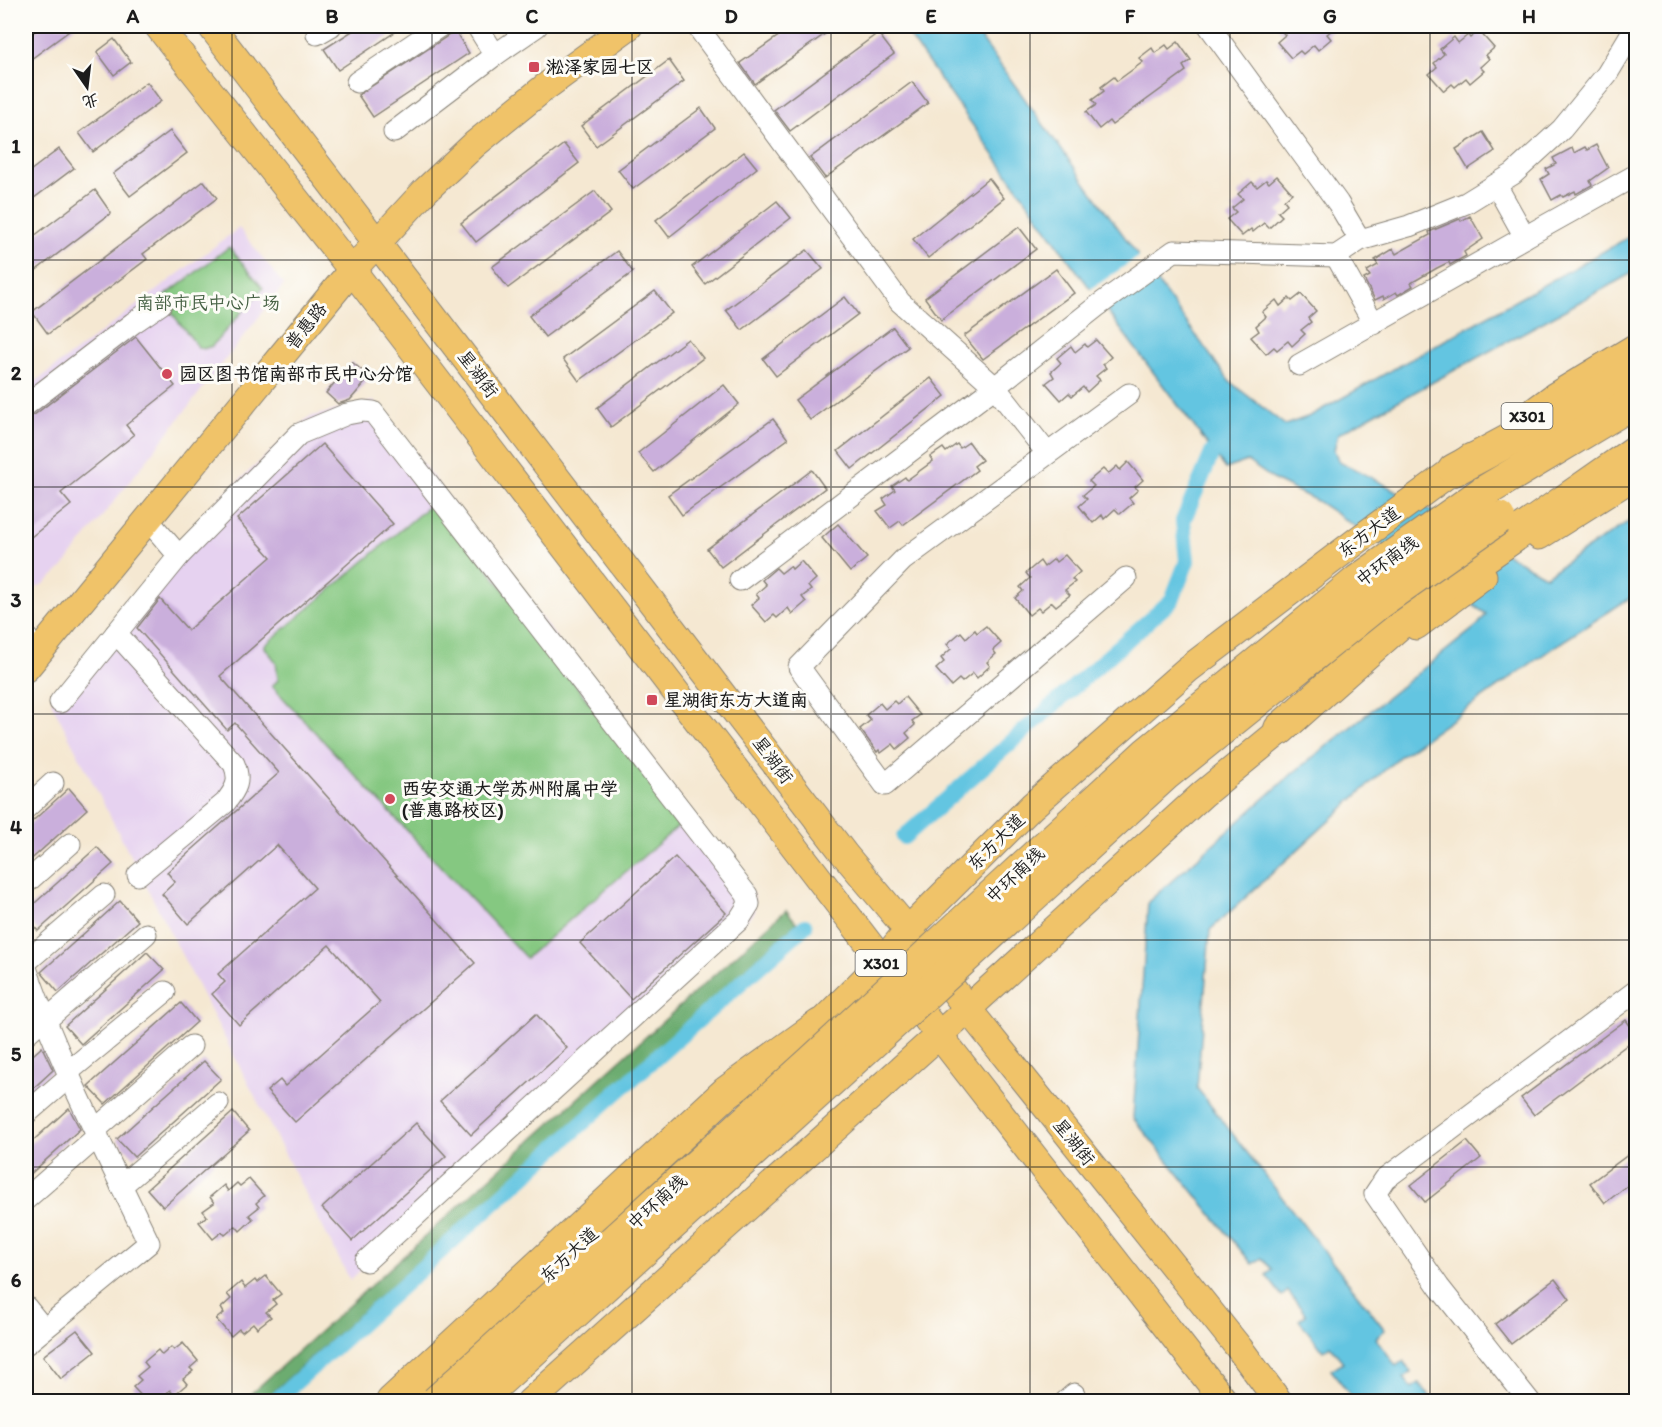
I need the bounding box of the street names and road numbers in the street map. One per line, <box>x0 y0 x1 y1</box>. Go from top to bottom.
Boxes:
street label: 普惠路 <box>280 298 332 354</box>
street label: 星湖街 <box>453 346 503 402</box>
road number: X301 <box>1502 403 1552 429</box>
street label: 东方大道 <box>1334 502 1404 562</box>
street label: 中环南线 <box>1351 531 1423 591</box>
street label: 星湖街 <box>748 732 798 788</box>
street label: 东方大道 <box>963 809 1029 875</box>
street label: 中环南线 <box>981 842 1049 908</box>
road number: X301 <box>856 950 906 976</box>
street label: 星湖街 <box>1048 1114 1100 1170</box>
street label: 中环南线 <box>623 1170 691 1234</box>
street label: 东方大道 <box>535 1222 603 1288</box>

